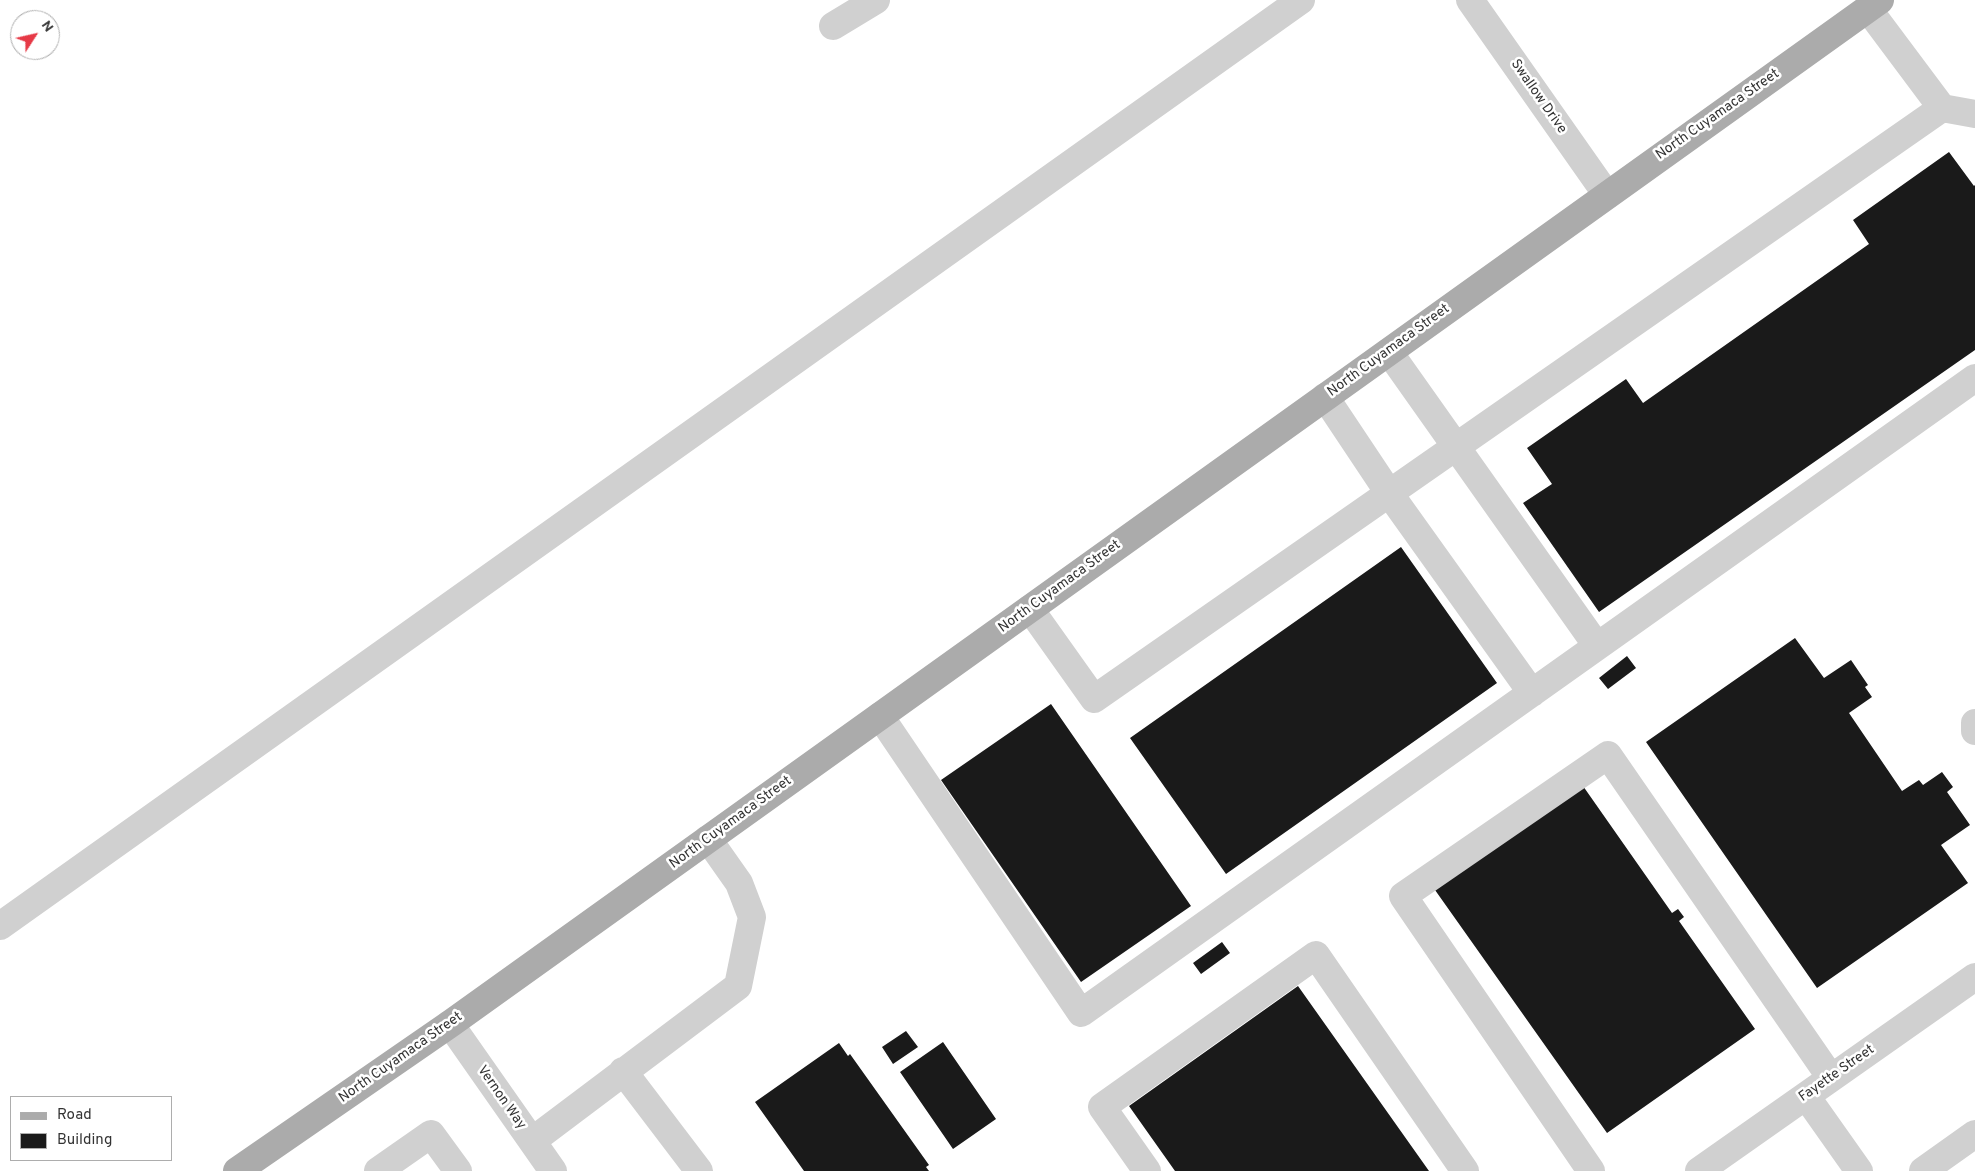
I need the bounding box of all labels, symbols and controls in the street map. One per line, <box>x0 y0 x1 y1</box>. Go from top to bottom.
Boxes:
north arrow <box>10 10 60 60</box>
text: N <box>37 18 57 36</box>
street label: Swallow Drive <box>1506 57 1570 137</box>
street label: North Cuyamaca Street <box>1653 66 1783 164</box>
street label: North Cuyamaca Street <box>1325 301 1453 401</box>
street label: North Cuyamaca Street <box>996 537 1124 637</box>
street label: North Cuyamaca Street <box>667 773 795 873</box>
street label: North Cuyamaca Street <box>336 1009 466 1107</box>
street label: Fayette Street <box>1796 1042 1878 1106</box>
street label: Vernon Way <box>473 1063 529 1133</box>
legend <box>10 1096 172 1161</box>
text: Road <box>57 1106 92 1125</box>
text: Building <box>57 1131 112 1150</box>

